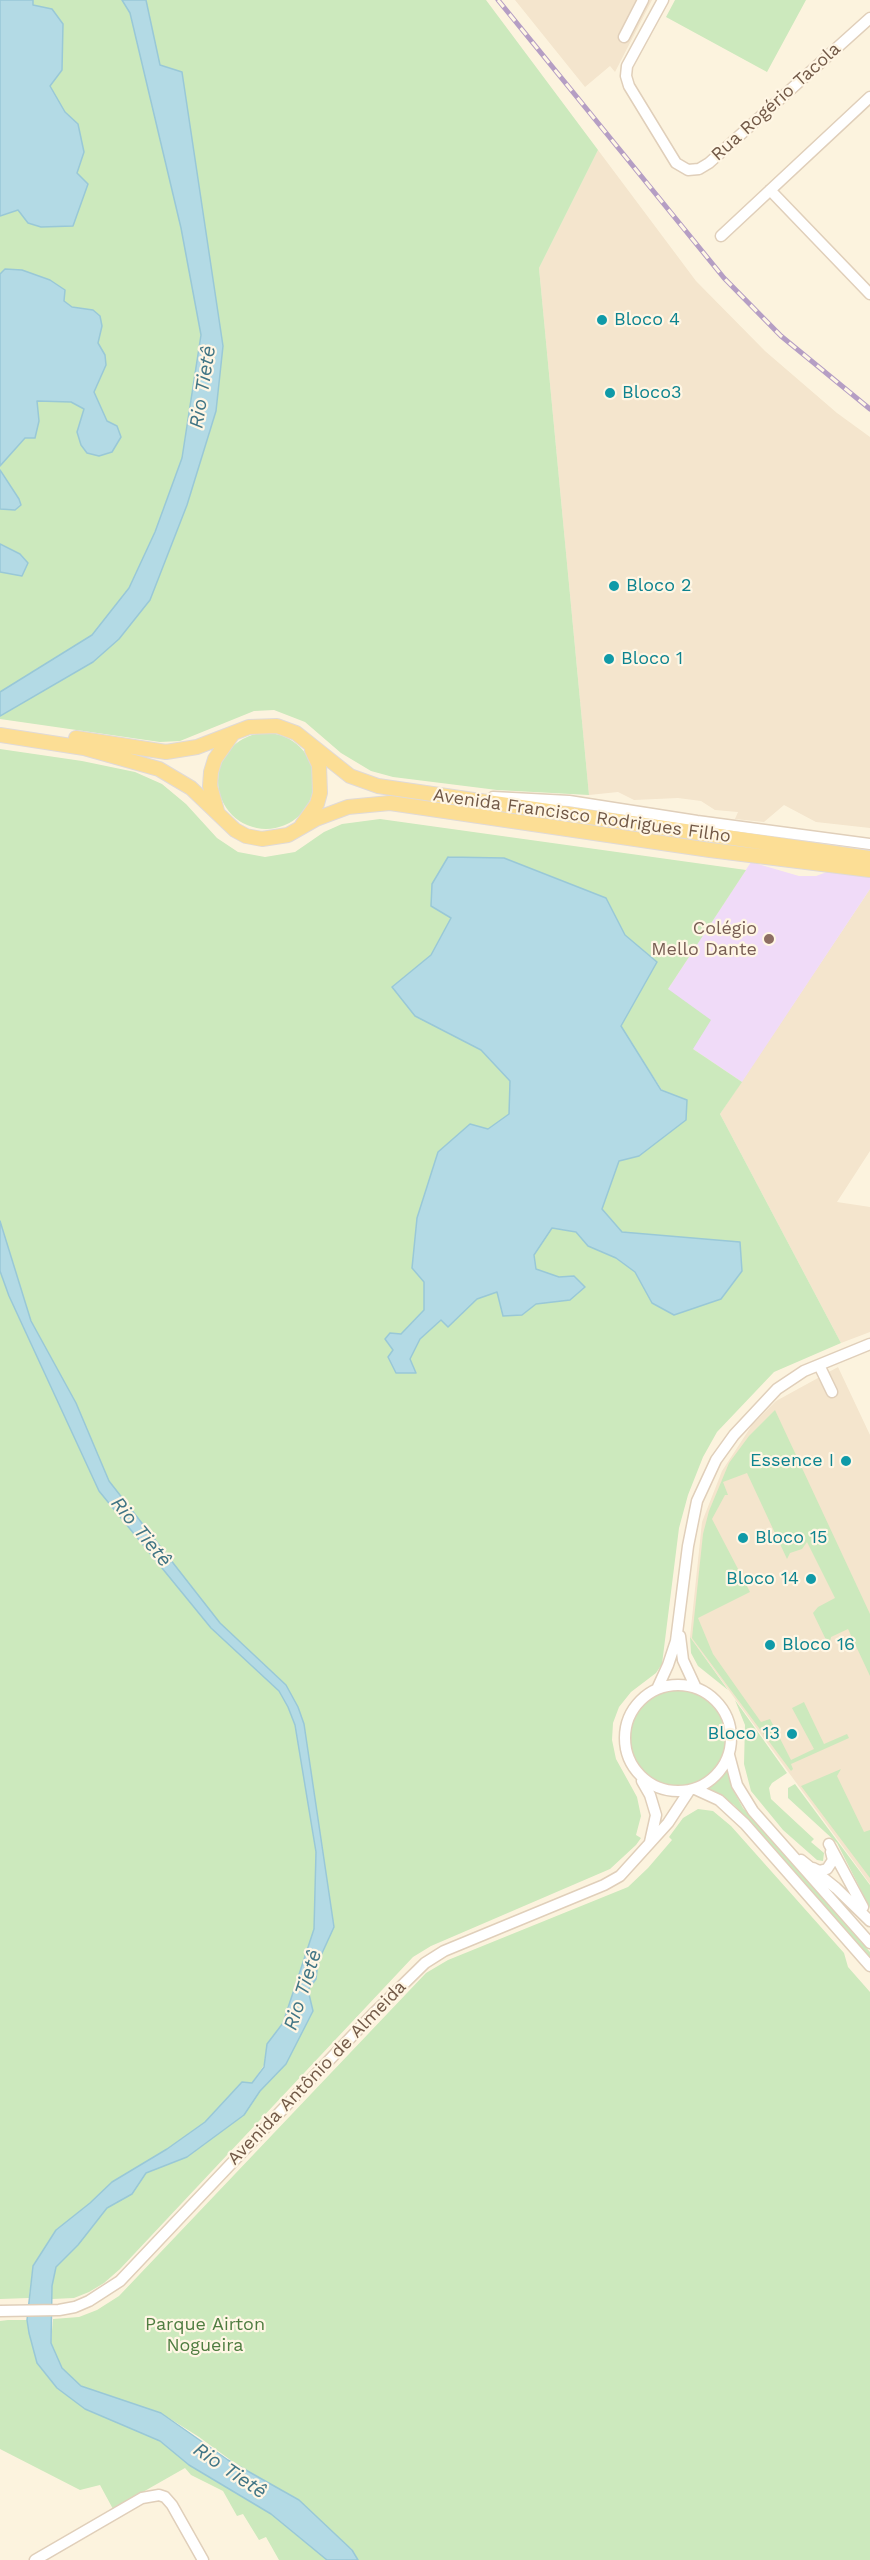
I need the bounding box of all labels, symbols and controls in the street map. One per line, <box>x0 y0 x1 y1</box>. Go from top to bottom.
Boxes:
street label: Rua Rogério Tacola <box>707 38 845 166</box>
place label: Bloco 4 <box>614 309 680 331</box>
marker: Bloco 4 <box>595 313 609 327</box>
water label: Rio Tietê <box>185 344 221 430</box>
place label: Bloco3 <box>622 382 681 404</box>
marker: Bloco3 <box>603 386 617 400</box>
place label: Bloco 2 <box>626 575 692 597</box>
marker: Bloco 2 <box>607 579 621 593</box>
place label: Bloco 1 <box>621 648 683 670</box>
marker: Bloco 1 <box>602 652 616 666</box>
street label: Avenida Francisco Rodrigues Filho <box>432 784 732 848</box>
place label: Colégio Mello Dante <box>651 918 757 960</box>
marker: Colégio Mello Dante <box>762 932 776 946</box>
place label: Essence I <box>750 1450 834 1472</box>
marker: Essence I <box>839 1454 853 1468</box>
water label: Rio Tietê <box>105 1492 177 1572</box>
place label: Bloco 15 <box>755 1527 828 1549</box>
marker: Bloco 15 <box>736 1531 750 1545</box>
place label: Bloco 14 <box>726 1568 799 1590</box>
marker: Bloco 14 <box>804 1572 818 1586</box>
place label: Bloco 16 <box>782 1634 855 1656</box>
marker: Bloco 16 <box>763 1638 777 1652</box>
place label: Bloco 13 <box>707 1723 780 1745</box>
marker: Bloco 13 <box>785 1727 799 1741</box>
water label: Rio Tietê <box>279 1947 327 2033</box>
street label: Avenida Antônio de Almeida <box>223 1976 411 2170</box>
park label: Parque Airton Nogueira <box>145 2314 265 2356</box>
water label: Rio Tietê <box>189 2438 271 2504</box>

